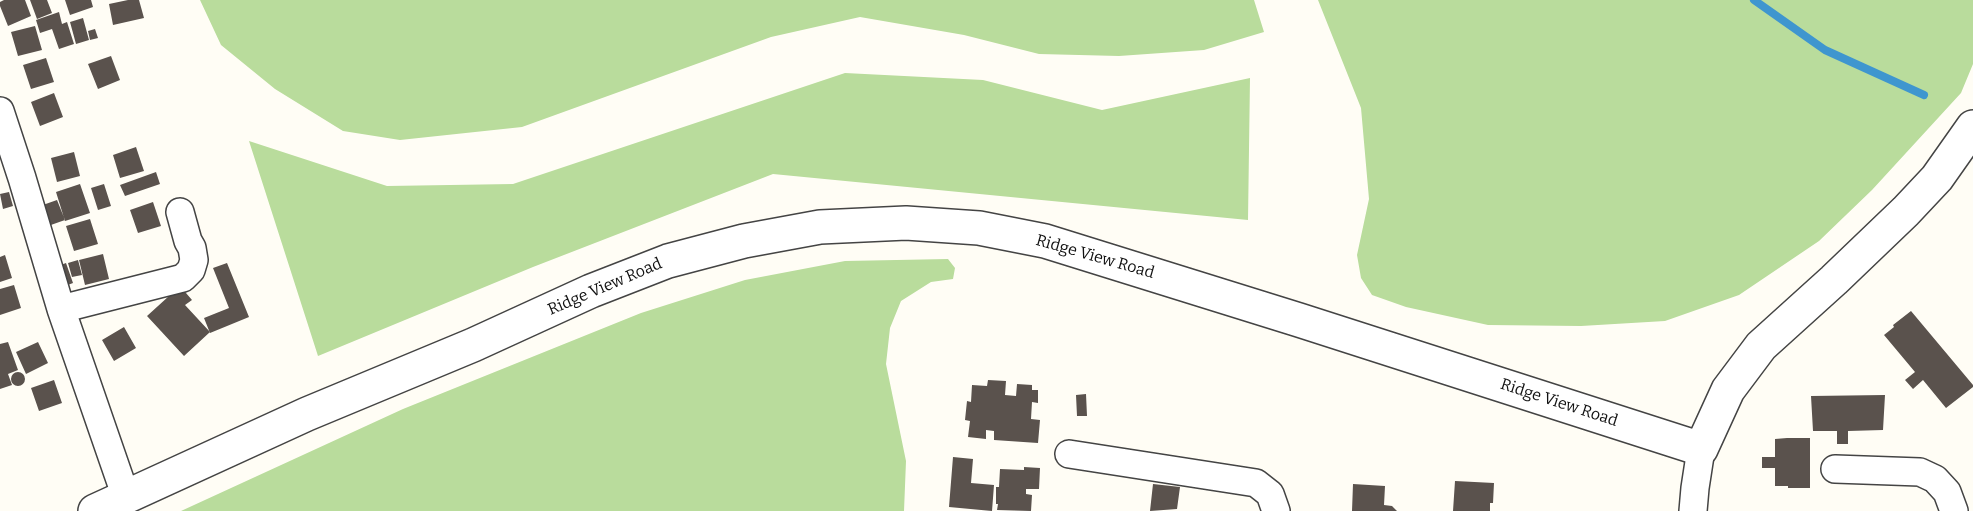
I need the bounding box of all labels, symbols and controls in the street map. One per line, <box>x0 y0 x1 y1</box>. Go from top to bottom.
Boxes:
street label: Ridge View Road <box>1033 231 1157 283</box>
street label: Ridge View Road <box>545 254 665 320</box>
street label: Ridge View Road <box>1498 375 1620 431</box>

